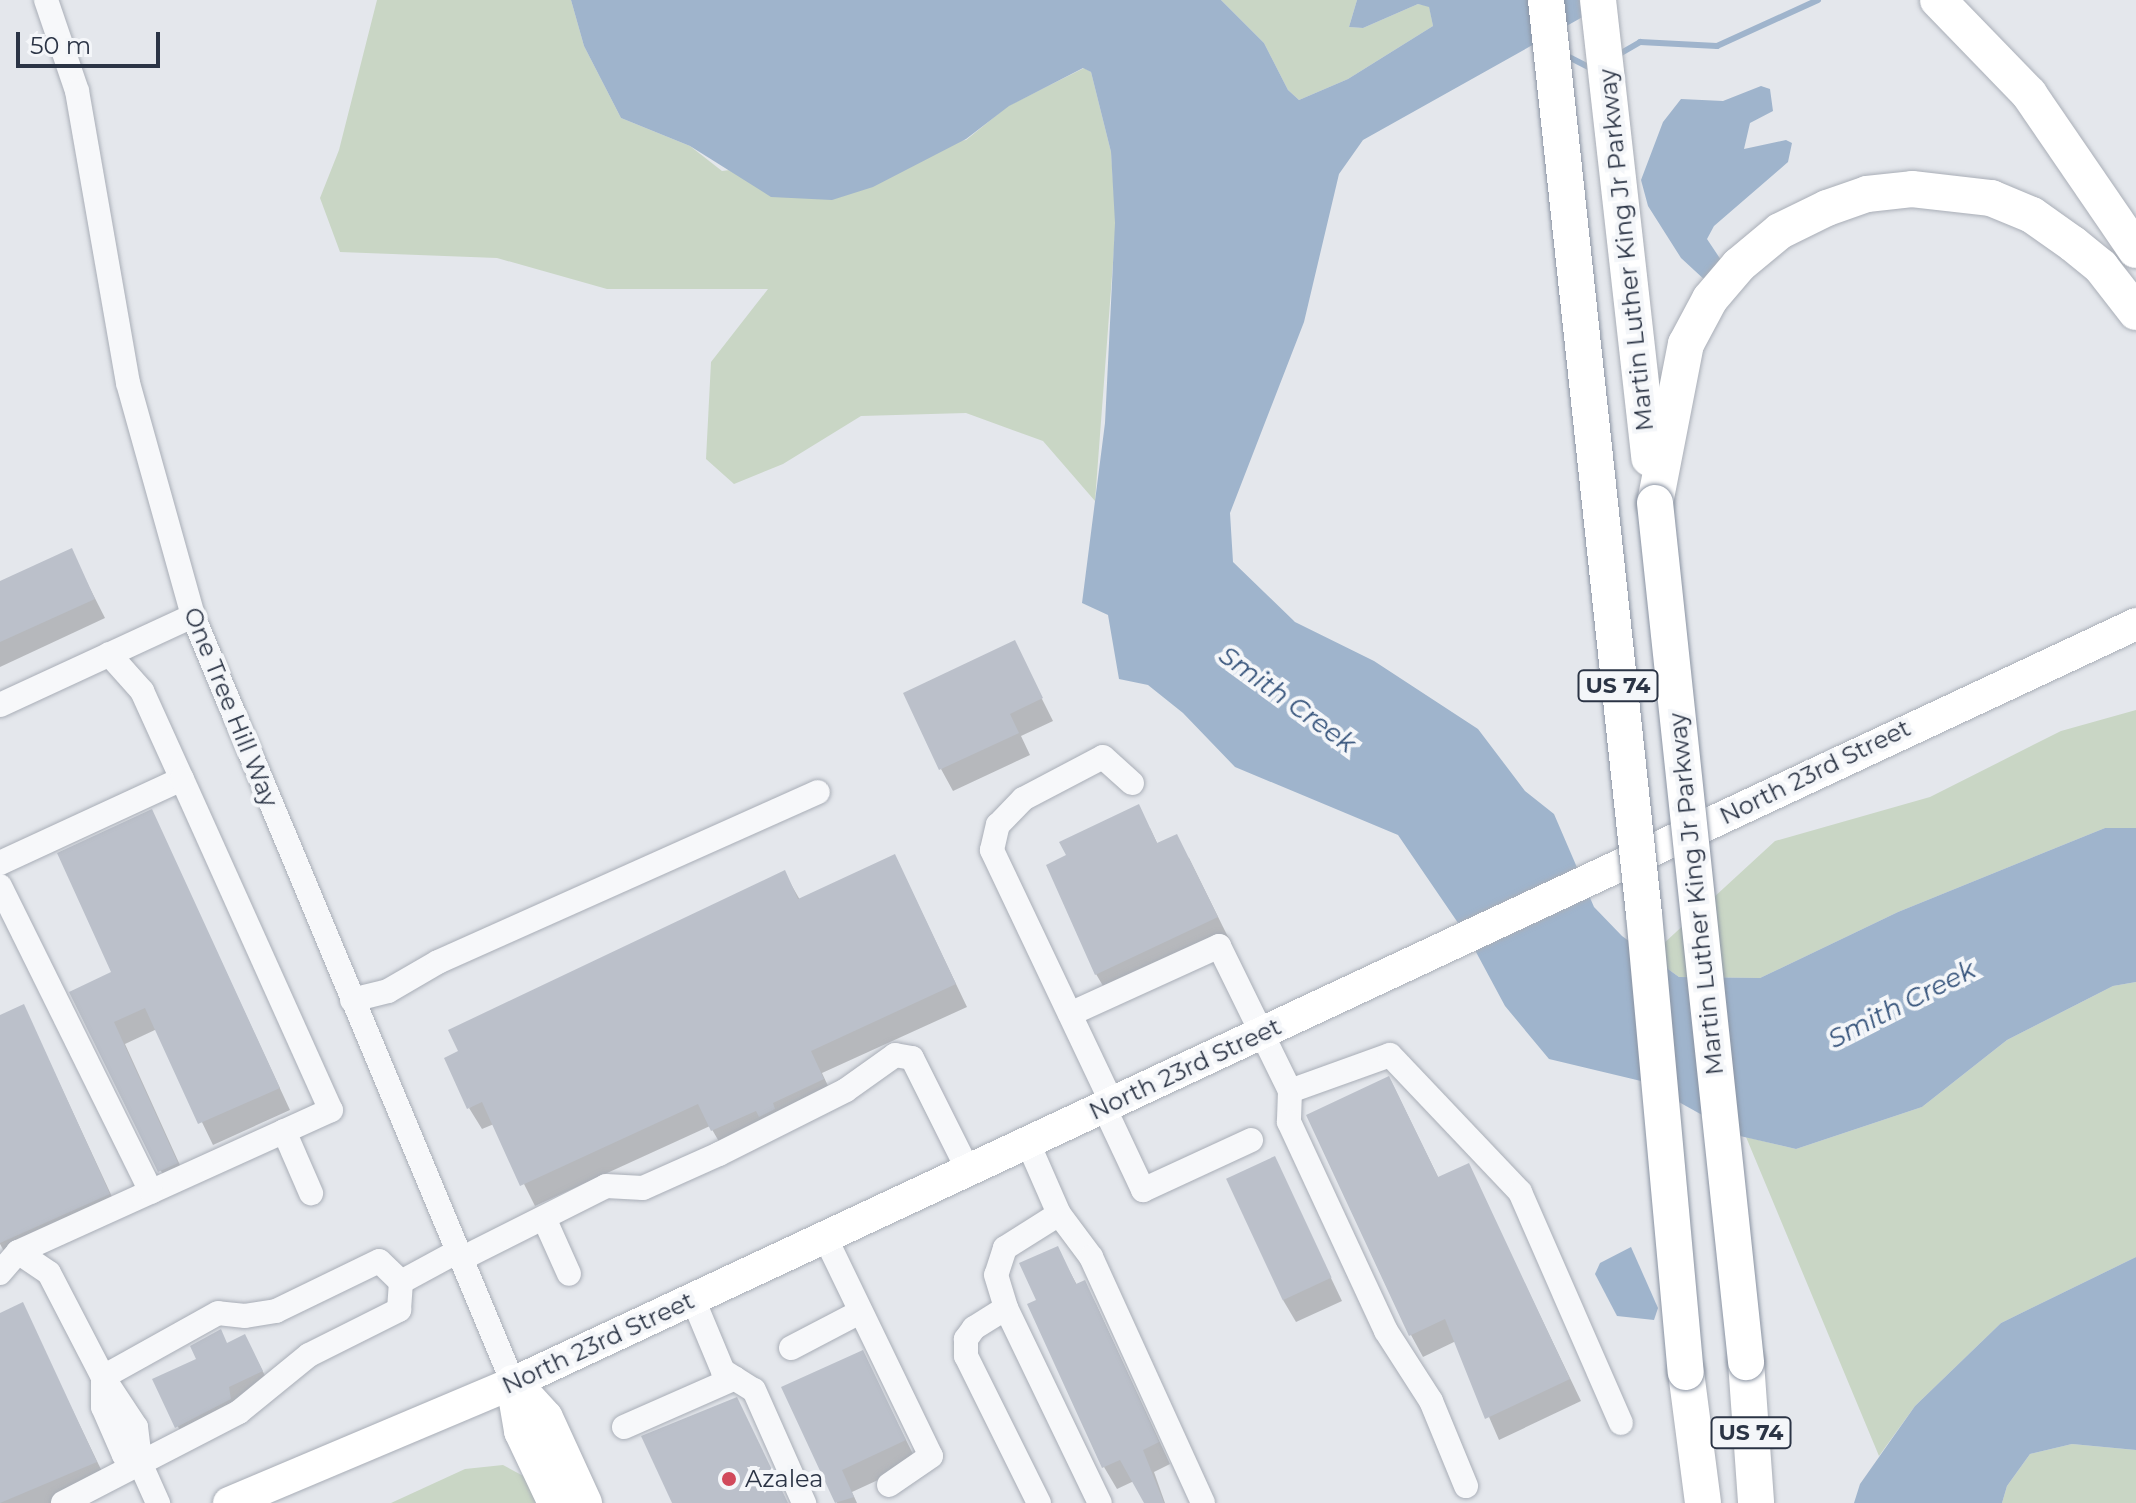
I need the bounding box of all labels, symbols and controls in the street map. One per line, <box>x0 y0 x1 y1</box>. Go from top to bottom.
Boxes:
scale bar <box>20 16 164 66</box>
text: 50 m <box>30 31 91 60</box>
street label: Martin Luther King Jr Parkway <box>1593 67 1659 433</box>
street label: One Tree Hill Way <box>178 603 284 811</box>
water label: Smith Creek <box>1213 640 1361 760</box>
road number: US 74 <box>1576 668 1660 704</box>
street label: Martin Luther King Jr Parkway <box>1663 711 1729 1077</box>
street label: North 23rd Street <box>1715 713 1915 831</box>
water label: Smith Creek <box>1823 955 1981 1055</box>
street label: North 23rd Street <box>1084 1012 1286 1126</box>
street label: North 23rd Street <box>497 1286 699 1400</box>
road number: US 74 <box>1709 1415 1793 1451</box>
place label: Azalea <box>745 1465 823 1493</box>
marker: Azalea <box>720 1470 738 1488</box>

